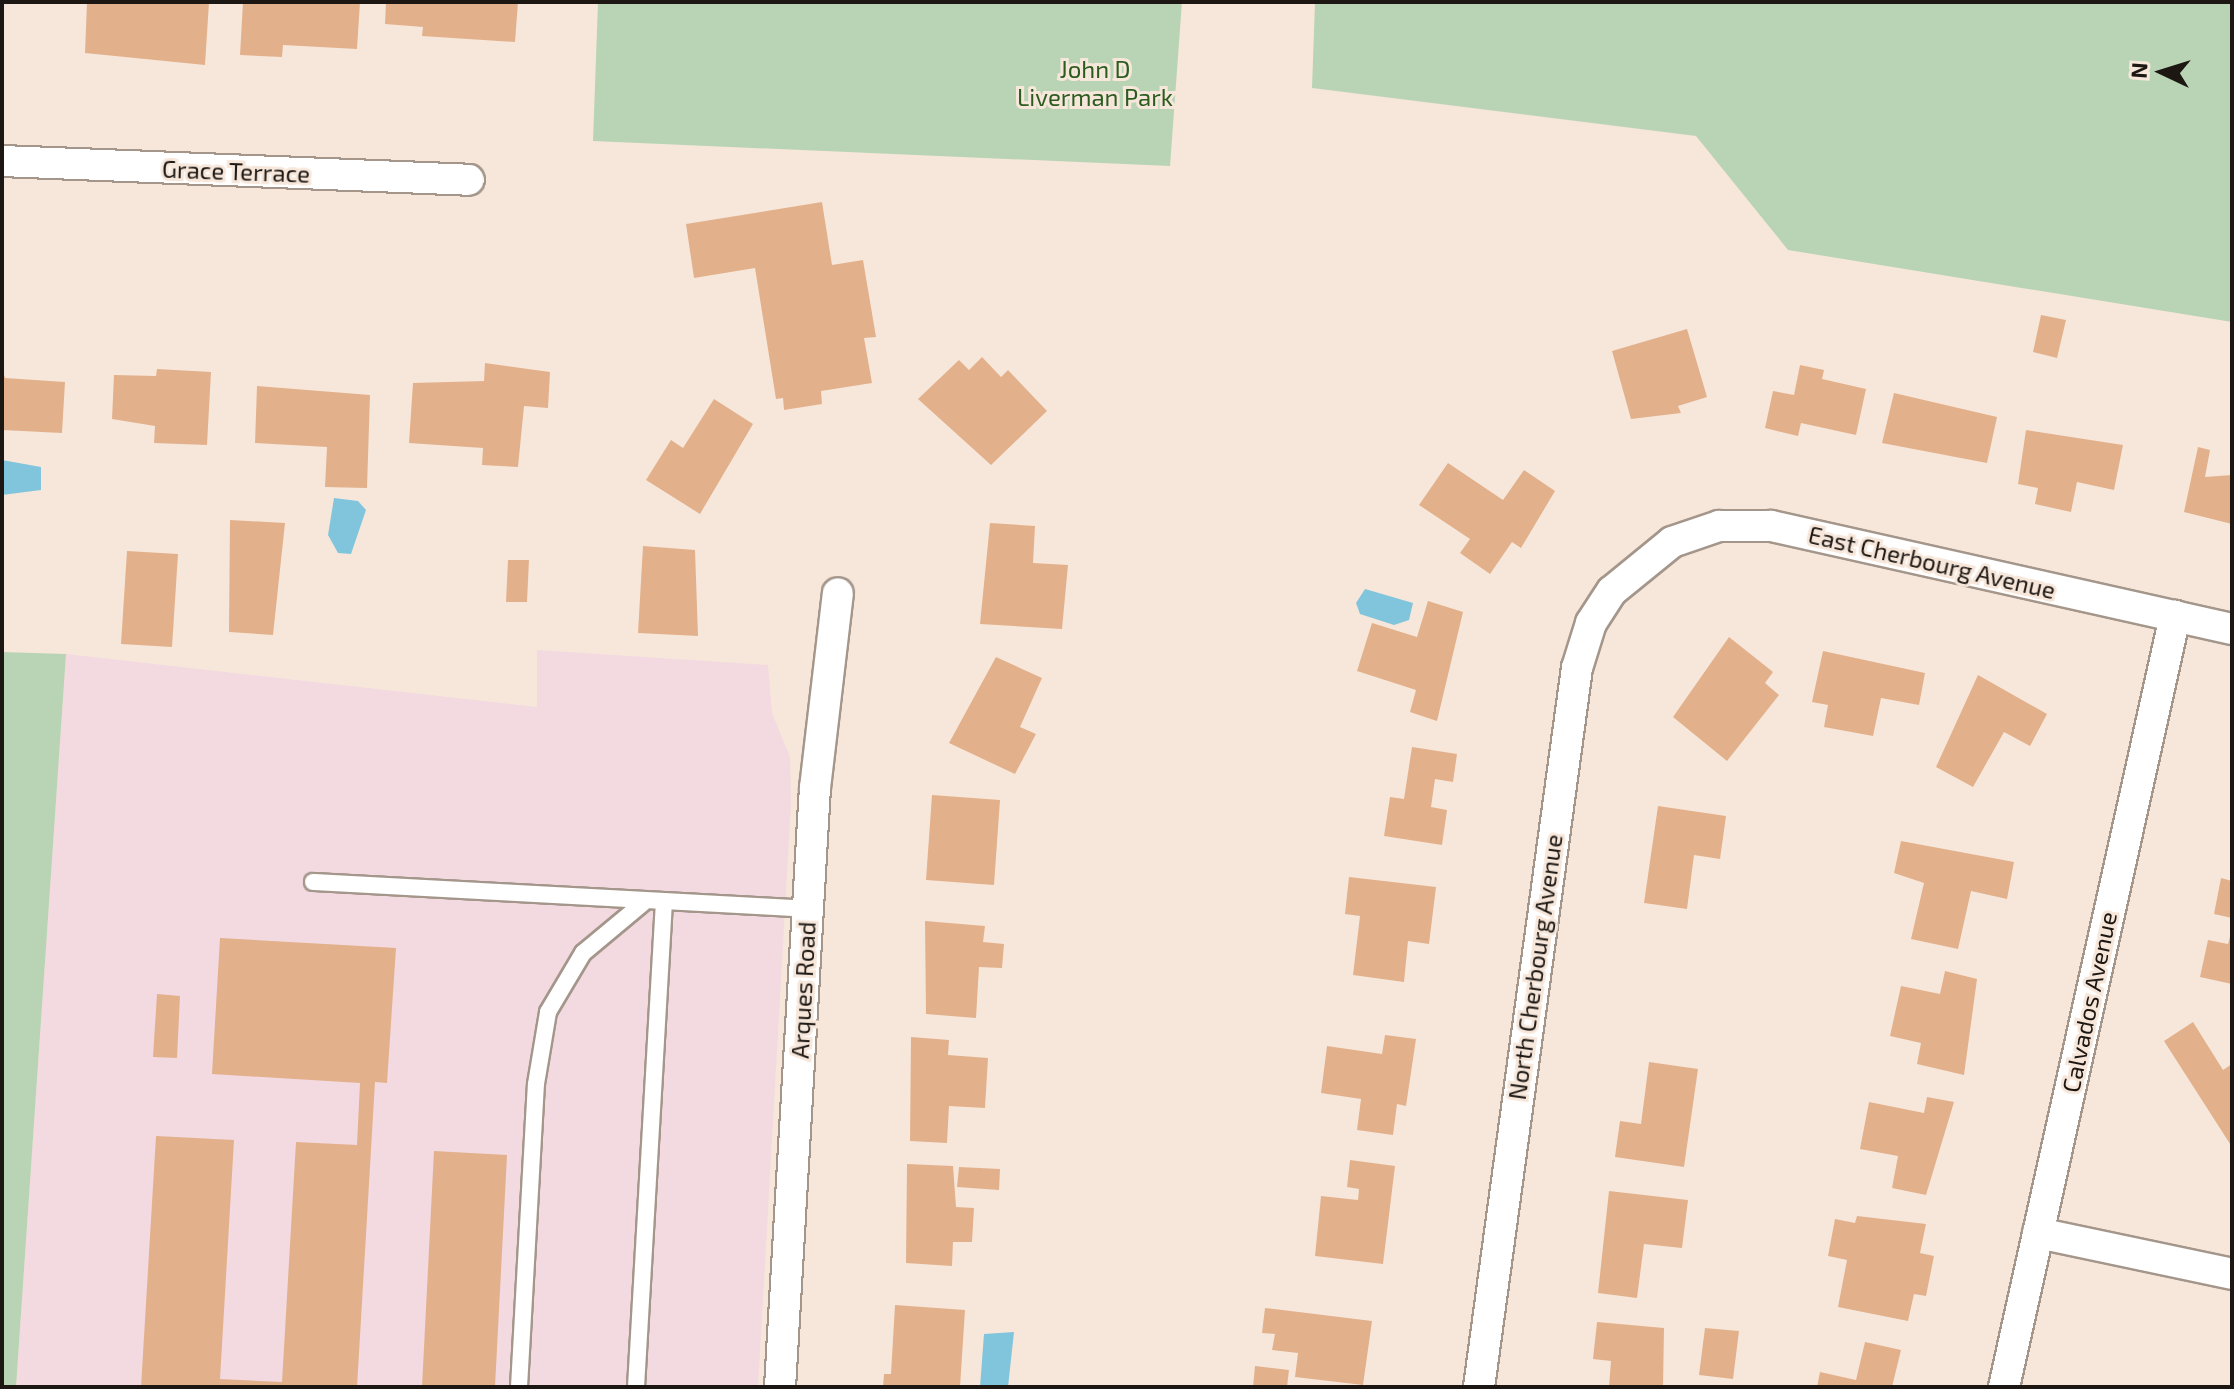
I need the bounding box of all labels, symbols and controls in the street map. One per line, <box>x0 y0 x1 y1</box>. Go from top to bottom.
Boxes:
north arrow <box>2122 32 2202 112</box>
park label: John D Liverman Park <box>1017 55 1173 111</box>
text: N <box>2125 62 2152 79</box>
street label: Grace Terrace <box>161 154 311 188</box>
street label: East Cherbourg Avenue <box>1805 519 2059 605</box>
street label: North Cherbourg Avenue <box>1502 832 1568 1102</box>
street label: Calvados Avenue <box>2056 909 2122 1095</box>
street label: Arques Road <box>785 921 821 1059</box>

